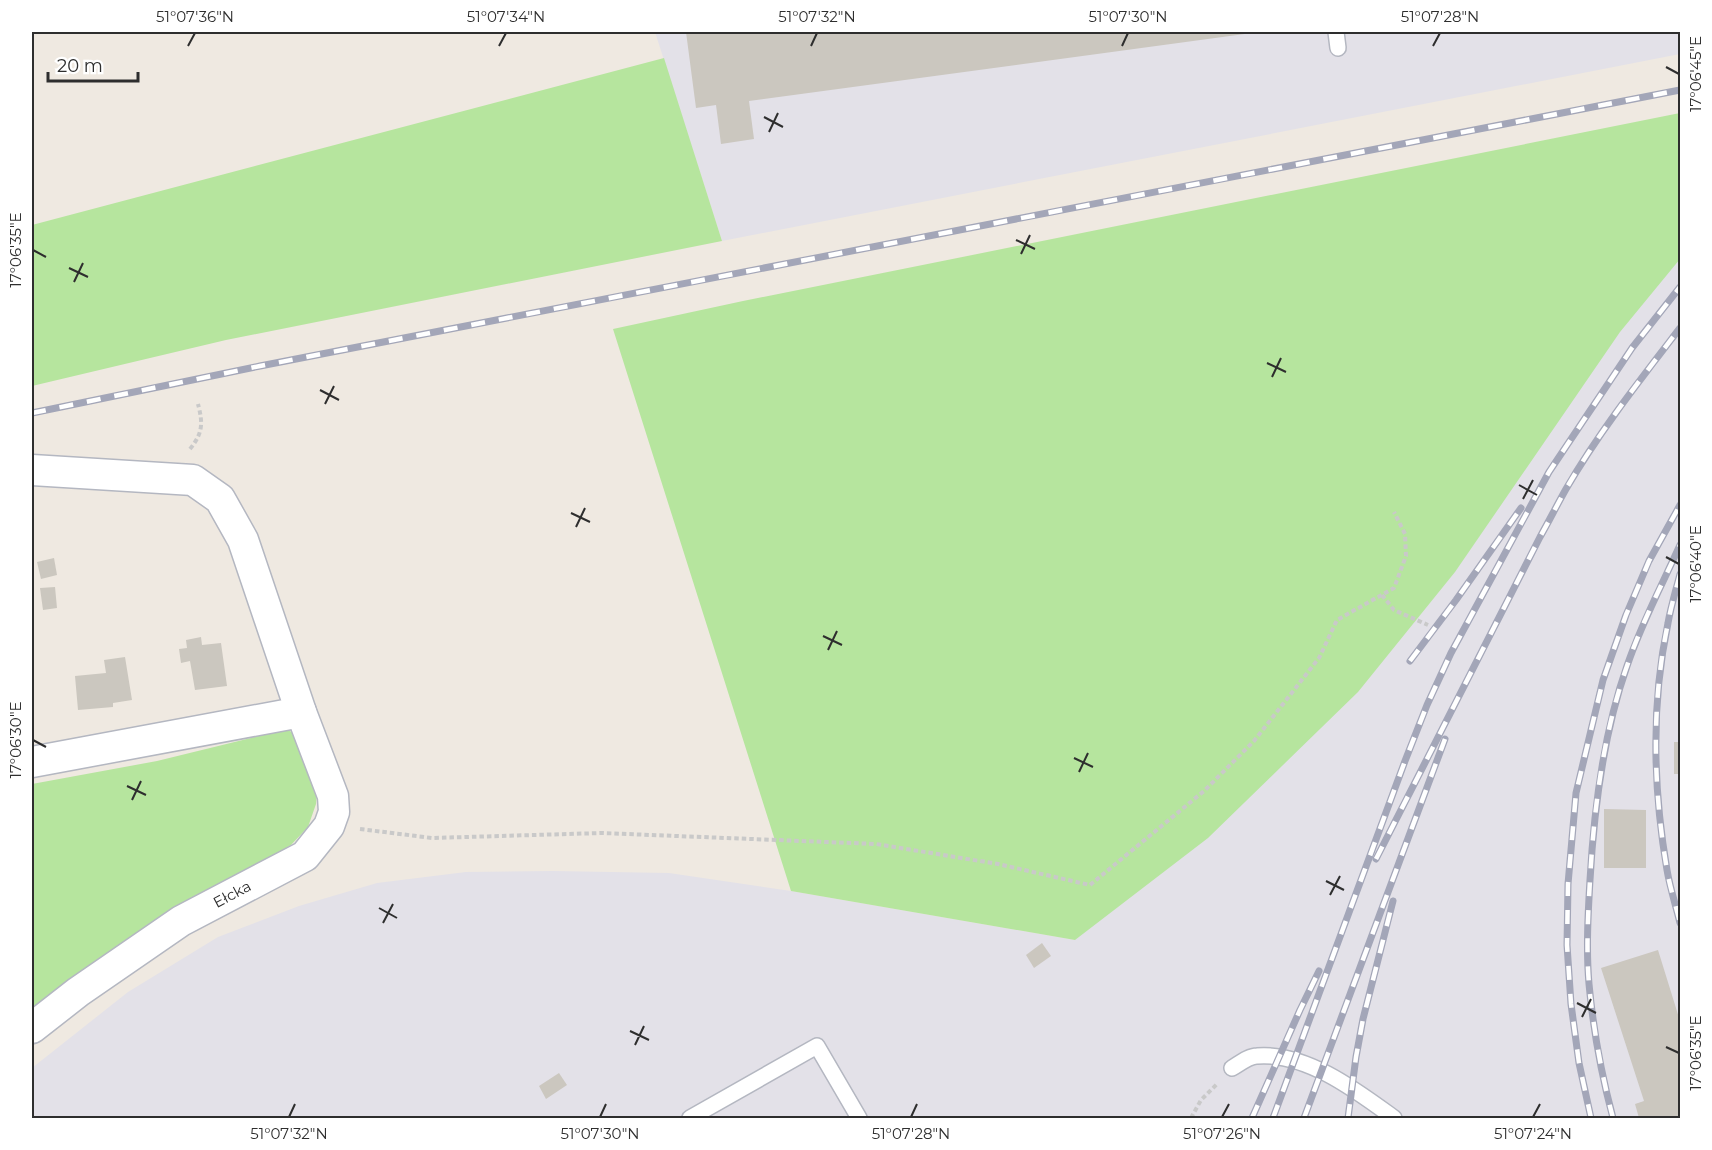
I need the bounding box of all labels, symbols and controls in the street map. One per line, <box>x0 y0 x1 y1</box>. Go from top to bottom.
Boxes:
text: 51°07'36"N <box>156 7 234 26</box>
text: 51°07'34"N <box>467 7 545 26</box>
text: 51°07'32"N <box>778 7 856 26</box>
text: 51°07'30"N <box>1089 7 1167 26</box>
text: 51°07'28"N <box>1401 7 1479 26</box>
text: 17°06'45"E <box>1686 36 1705 112</box>
scale bar <box>48 45 138 83</box>
text: 20 m <box>57 55 103 77</box>
text: 17°06'35"E <box>6 212 25 288</box>
text: 17°06'40"E <box>1686 525 1705 603</box>
text: 17°06'30"E <box>6 701 25 779</box>
street label: Ełcka <box>210 876 254 912</box>
text: 17°06'35"E <box>1686 1015 1705 1091</box>
text: 51°07'32"N <box>250 1124 328 1143</box>
text: 51°07'30"N <box>561 1124 639 1143</box>
text: 51°07'28"N <box>872 1124 950 1143</box>
text: 51°07'26"N <box>1183 1124 1261 1143</box>
text: 51°07'24"N <box>1494 1124 1572 1143</box>

